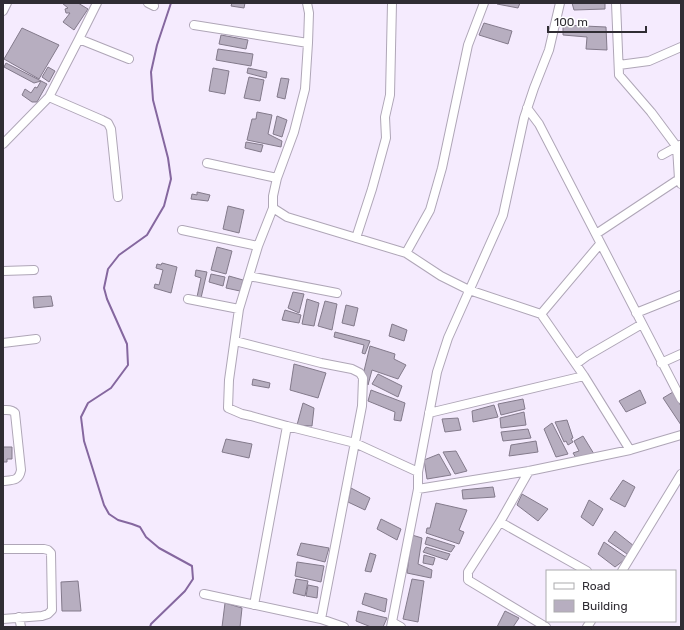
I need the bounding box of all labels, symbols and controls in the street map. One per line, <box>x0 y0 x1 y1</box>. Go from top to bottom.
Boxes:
scale bar <box>548 8 646 34</box>
text: 100 m <box>554 15 588 29</box>
legend <box>546 570 676 622</box>
text: Road <box>582 579 610 593</box>
text: Building <box>582 599 628 613</box>

